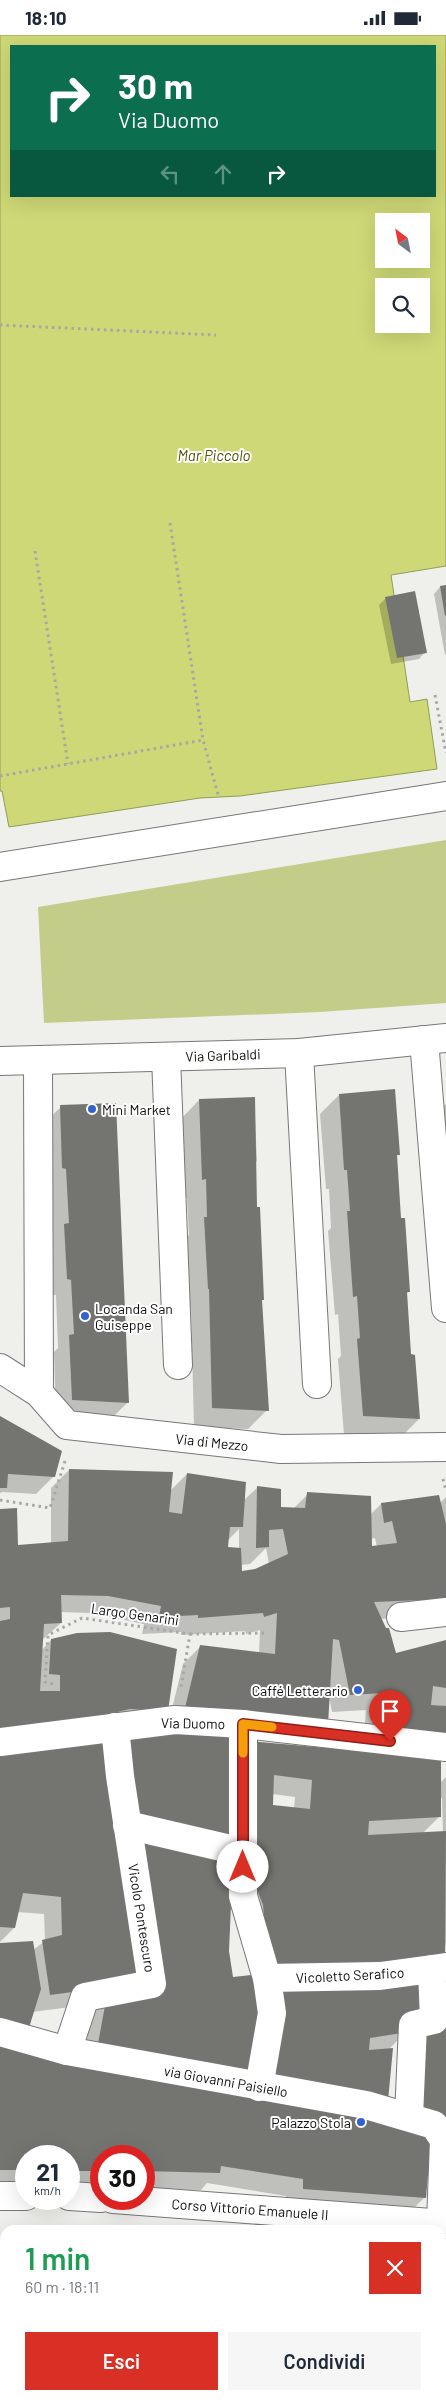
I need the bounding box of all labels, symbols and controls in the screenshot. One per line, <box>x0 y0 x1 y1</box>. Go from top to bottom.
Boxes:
text: 18:10 <box>25 6 66 29</box>
text: 30 m <box>118 64 193 106</box>
icon: right <box>35 65 100 130</box>
text: Via Duomo <box>118 106 219 132</box>
icon: left <box>156 160 184 188</box>
icon: ahead <box>209 160 237 188</box>
icon: right <box>262 160 290 188</box>
north arrow <box>375 213 430 267</box>
map controls <box>375 213 430 333</box>
button: search <box>375 278 430 333</box>
water label: Mar Piccolo <box>177 446 251 464</box>
street label: Via Garibaldi <box>185 1045 261 1065</box>
place label: Mini Market <box>102 1101 171 1118</box>
marker: Mini Market <box>86 1103 98 1115</box>
place label: Locanda San Guiseppe <box>95 1300 173 1333</box>
marker: Locanda San Guiseppe <box>79 1310 91 1322</box>
street label: Via di Mezzo <box>175 1430 249 1454</box>
street label: Largo Genarini <box>90 1599 180 1629</box>
place label: Caffé Letterario <box>252 1682 348 1699</box>
marker: Caffé Letterario <box>352 1684 364 1696</box>
pin <box>369 1690 411 1741</box>
icon: arrive <box>376 1697 404 1725</box>
street label: Via Duomo <box>161 1714 225 1732</box>
position arrow <box>216 1840 268 1892</box>
street label: Vicolo Pontescuro <box>125 1862 159 1974</box>
street label: Vicoletto Serafico <box>295 1964 405 1986</box>
street label: via Giovanni Paisiello <box>163 2062 289 2100</box>
place label: Palazzo Stola <box>271 2114 351 2131</box>
marker: Palazzo Stola <box>355 2116 367 2128</box>
speed limit sign: 30 <box>90 2145 155 2210</box>
text: 21 <box>36 2156 59 2186</box>
text: km/h <box>34 2183 61 2197</box>
street label: Corso Vittorio Emanuele II <box>171 2195 329 2223</box>
text: 1 min <box>25 2240 90 2276</box>
button: close <box>369 2242 421 2294</box>
text: 60 m · 18:11 <box>25 2277 99 2296</box>
button: Esci <box>25 2332 218 2390</box>
button: Condividi <box>228 2332 421 2390</box>

